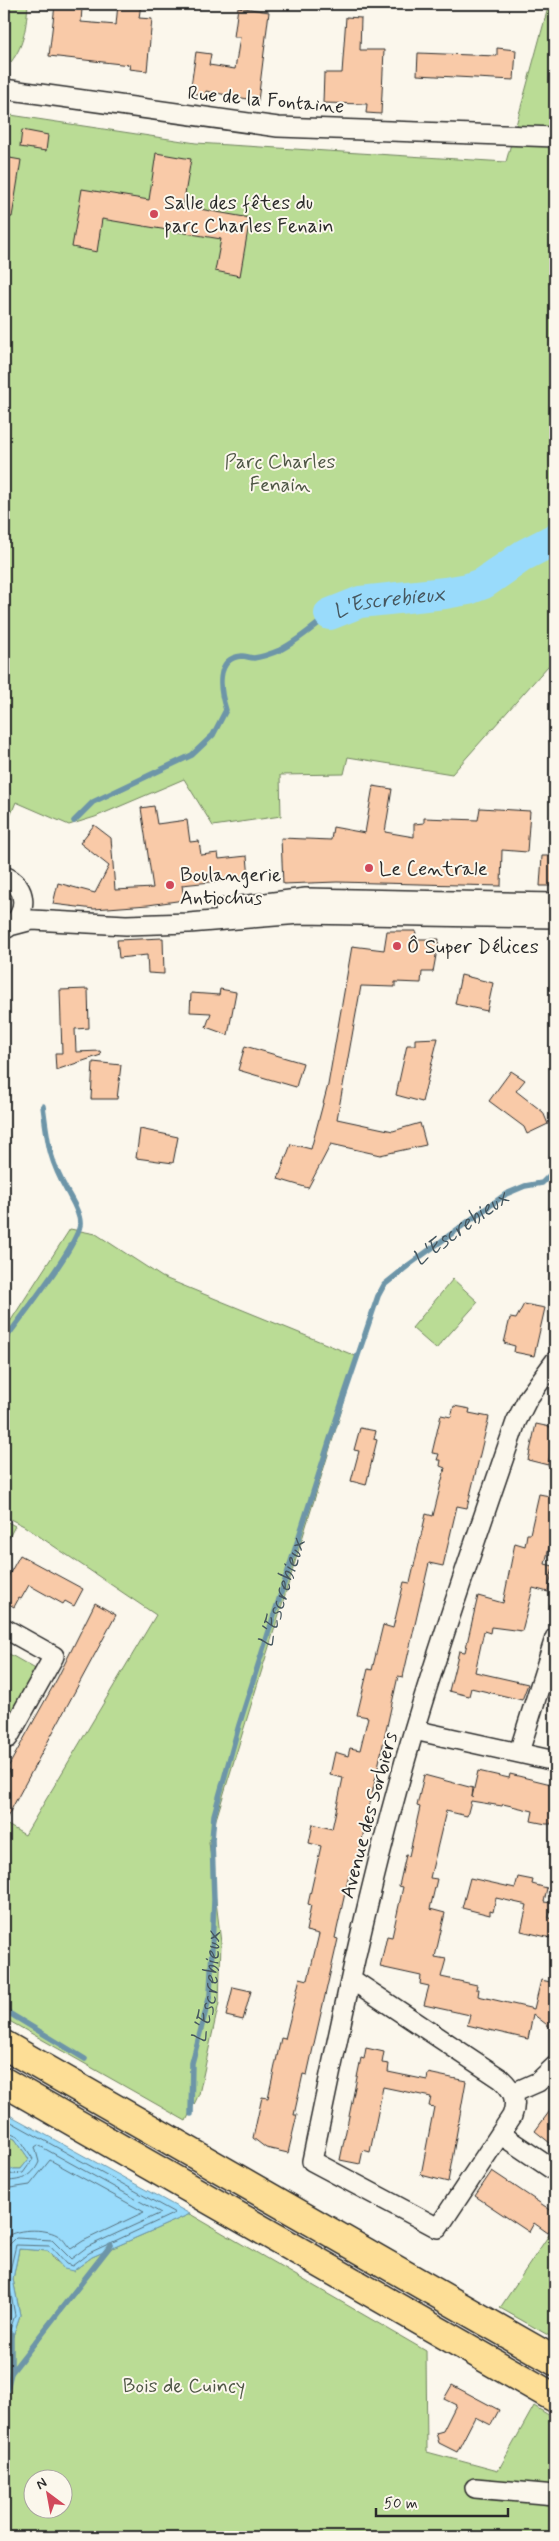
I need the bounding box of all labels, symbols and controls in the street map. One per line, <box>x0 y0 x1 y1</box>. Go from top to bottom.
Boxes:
street label: Rue de la Fontaine <box>186 80 345 121</box>
place label: Salle des fêtes du parc Charles Fenain <box>164 190 334 240</box>
marker: Salle des fêtes du parc Charles Fenain <box>148 208 160 220</box>
park label: Parc Charles Fenain <box>225 449 336 499</box>
water label: L'Escrebieux <box>329 580 447 626</box>
place label: Le Centrale <box>379 856 488 883</box>
place label: Boulangerie Antiochus <box>180 862 281 912</box>
marker: Le Centrale <box>363 862 375 874</box>
marker: Boulangerie Antiochus <box>164 879 176 891</box>
place label: Ô Super Délices <box>407 934 539 961</box>
marker: Ô Super Délices <box>391 940 403 952</box>
water label: L'Escrebieux <box>407 1183 515 1273</box>
water label: L'Escrebieux <box>252 1534 313 1651</box>
street label: Avenue des Sorbiers <box>334 1729 405 1902</box>
water label: L'Escrebieux <box>185 1929 228 2046</box>
park label: Bois de Cuincy <box>123 2373 245 2400</box>
north arrow <box>22 2468 72 2518</box>
text: N <box>33 2474 50 2494</box>
scale bar <box>376 2486 509 2518</box>
text: 50 m <box>384 2494 418 2514</box>

